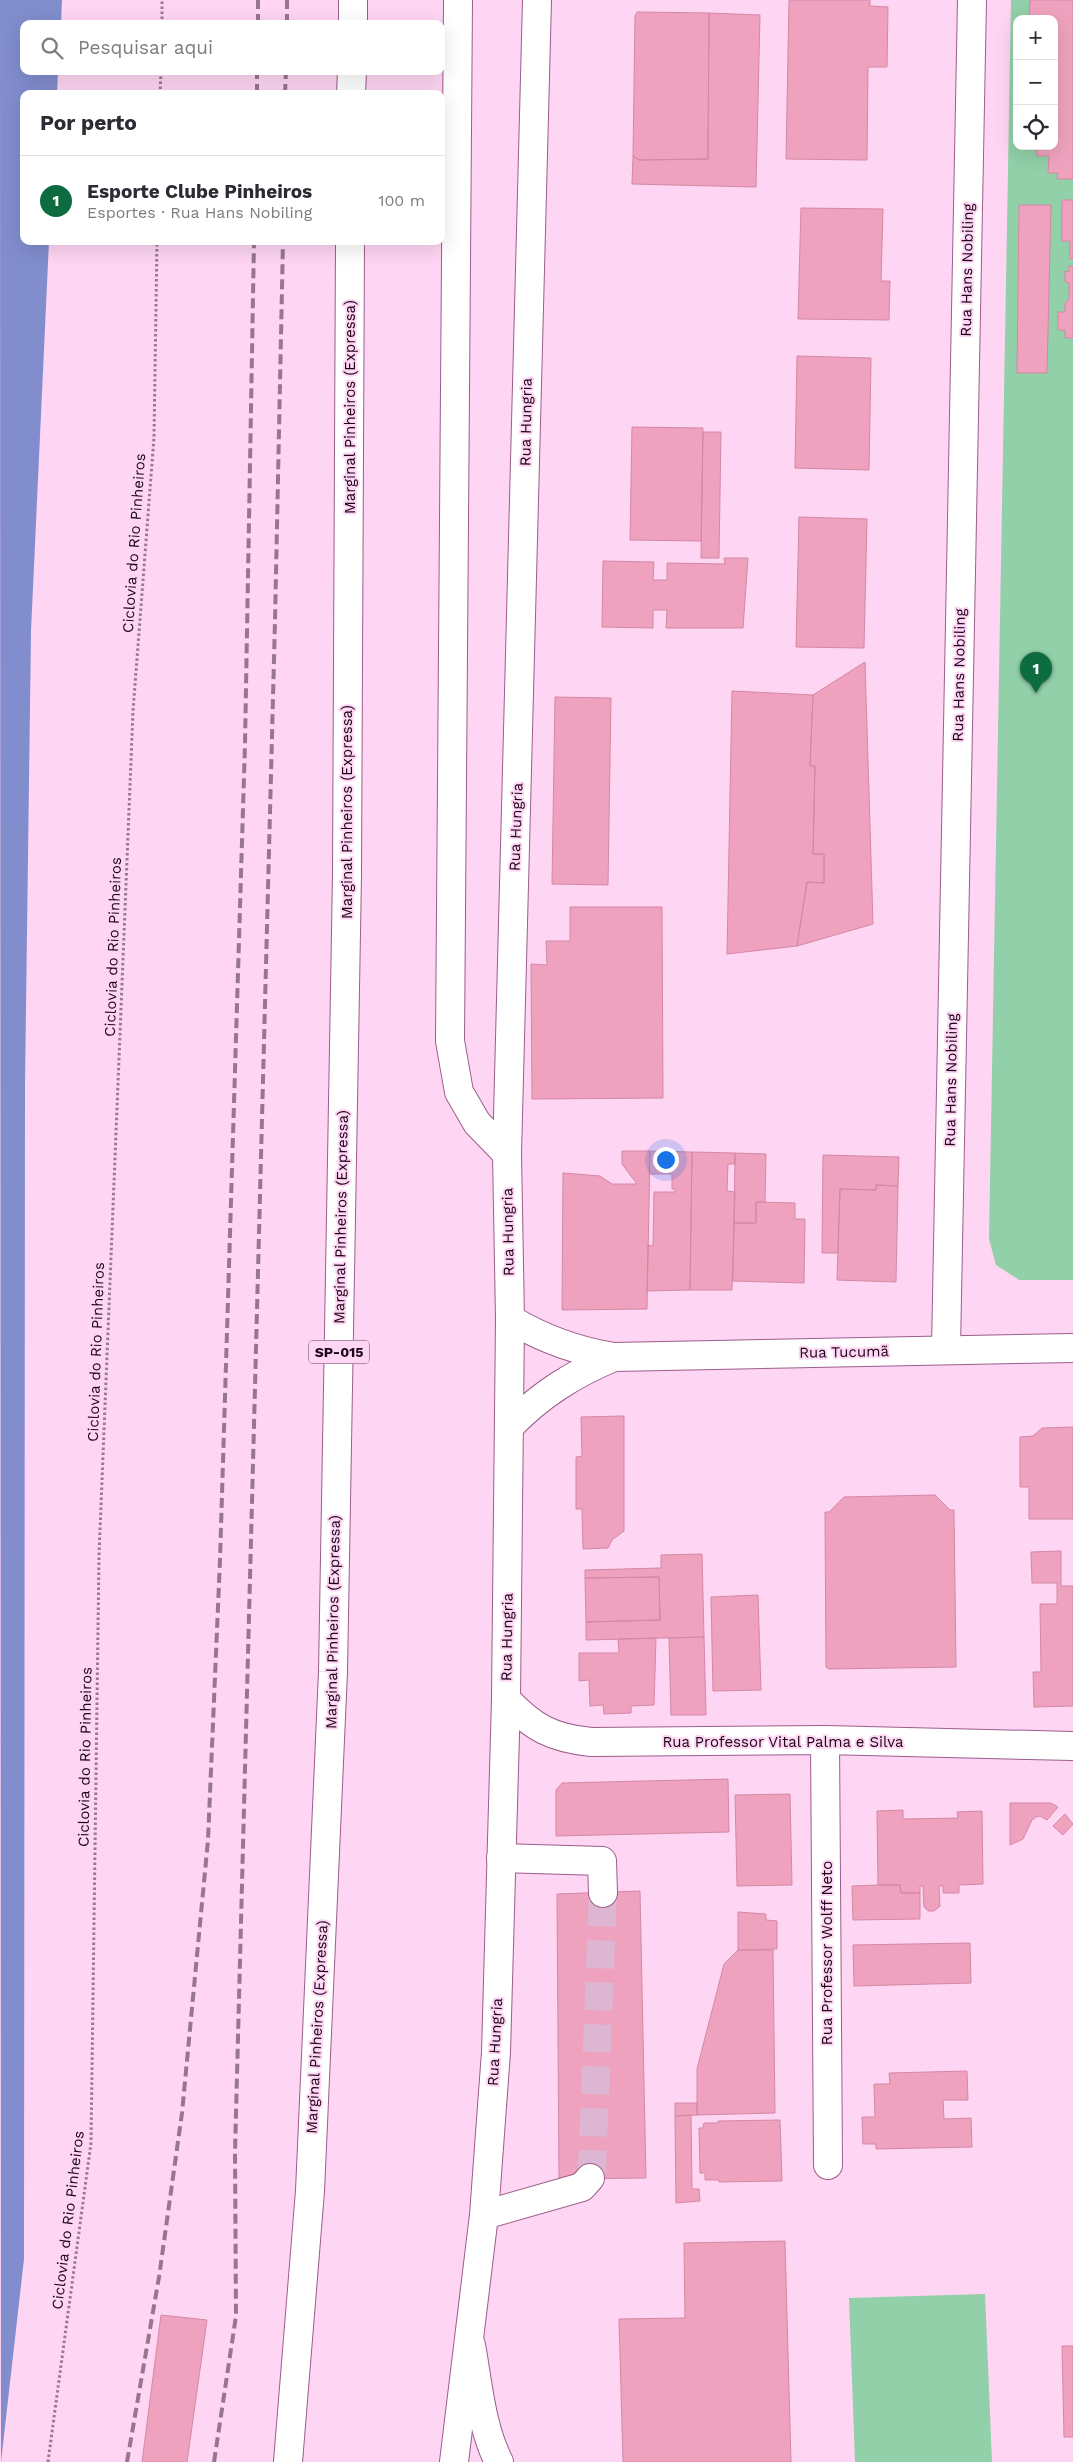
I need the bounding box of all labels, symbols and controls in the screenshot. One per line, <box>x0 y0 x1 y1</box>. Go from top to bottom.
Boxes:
map controls <box>1013 15 1058 150</box>
button: + <box>1013 15 1058 60</box>
search box <box>20 20 445 75</box>
icon: search <box>38 34 66 62</box>
text: Pesquisar aqui <box>78 36 213 59</box>
button: − <box>1013 60 1058 105</box>
button: locate <box>1013 105 1058 150</box>
text: Por perto <box>40 110 137 135</box>
text: Esporte Clube Pinheiros <box>87 180 312 203</box>
text: 1 <box>53 191 59 210</box>
text: 100 m <box>378 191 425 210</box>
text: Esportes · Rua Hans Nobiling <box>87 203 312 222</box>
street label: Rua Hans Nobiling <box>957 203 977 337</box>
street label: Marginal Pinheiros (Expressa) <box>341 300 359 514</box>
street label: Rua Hungria <box>516 377 536 466</box>
street label: Ciclovia do Rio Pinheiros <box>119 453 149 633</box>
street label: Rua Hans Nobiling <box>949 608 969 742</box>
pin: 1 <box>1020 652 1052 693</box>
street label: Marginal Pinheiros (Expressa) <box>338 705 356 919</box>
street label: Rua Hungria <box>505 782 527 871</box>
street label: Ciclovia do Rio Pinheiros <box>101 857 125 1037</box>
street label: Rua Hans Nobiling <box>941 1013 961 1147</box>
street label: Marginal Pinheiros (Expressa) <box>330 1110 352 1324</box>
your location <box>653 1147 679 1173</box>
street label: Rua Hungria <box>498 1187 518 1276</box>
street label: Ciclovia do Rio Pinheiros <box>84 1262 108 1442</box>
road number: SP-015 <box>309 1340 369 1364</box>
street label: Rua Tucumã <box>799 1342 890 1362</box>
street label: Marginal Pinheiros (Expressa) <box>322 1515 344 1729</box>
street label: Rua Hungria <box>497 1592 517 1681</box>
street label: Ciclovia do Rio Pinheiros <box>74 1667 96 1847</box>
street label: Rua Professor Vital Palma e Silva <box>663 1733 904 1751</box>
street label: Rua Professor Wolff Neto <box>818 1861 836 2045</box>
street label: Marginal Pinheiros (Expressa) <box>302 1920 332 2134</box>
street label: Rua Hungria <box>484 1997 506 2087</box>
street label: Ciclovia do Rio Pinheiros <box>48 2129 88 2310</box>

